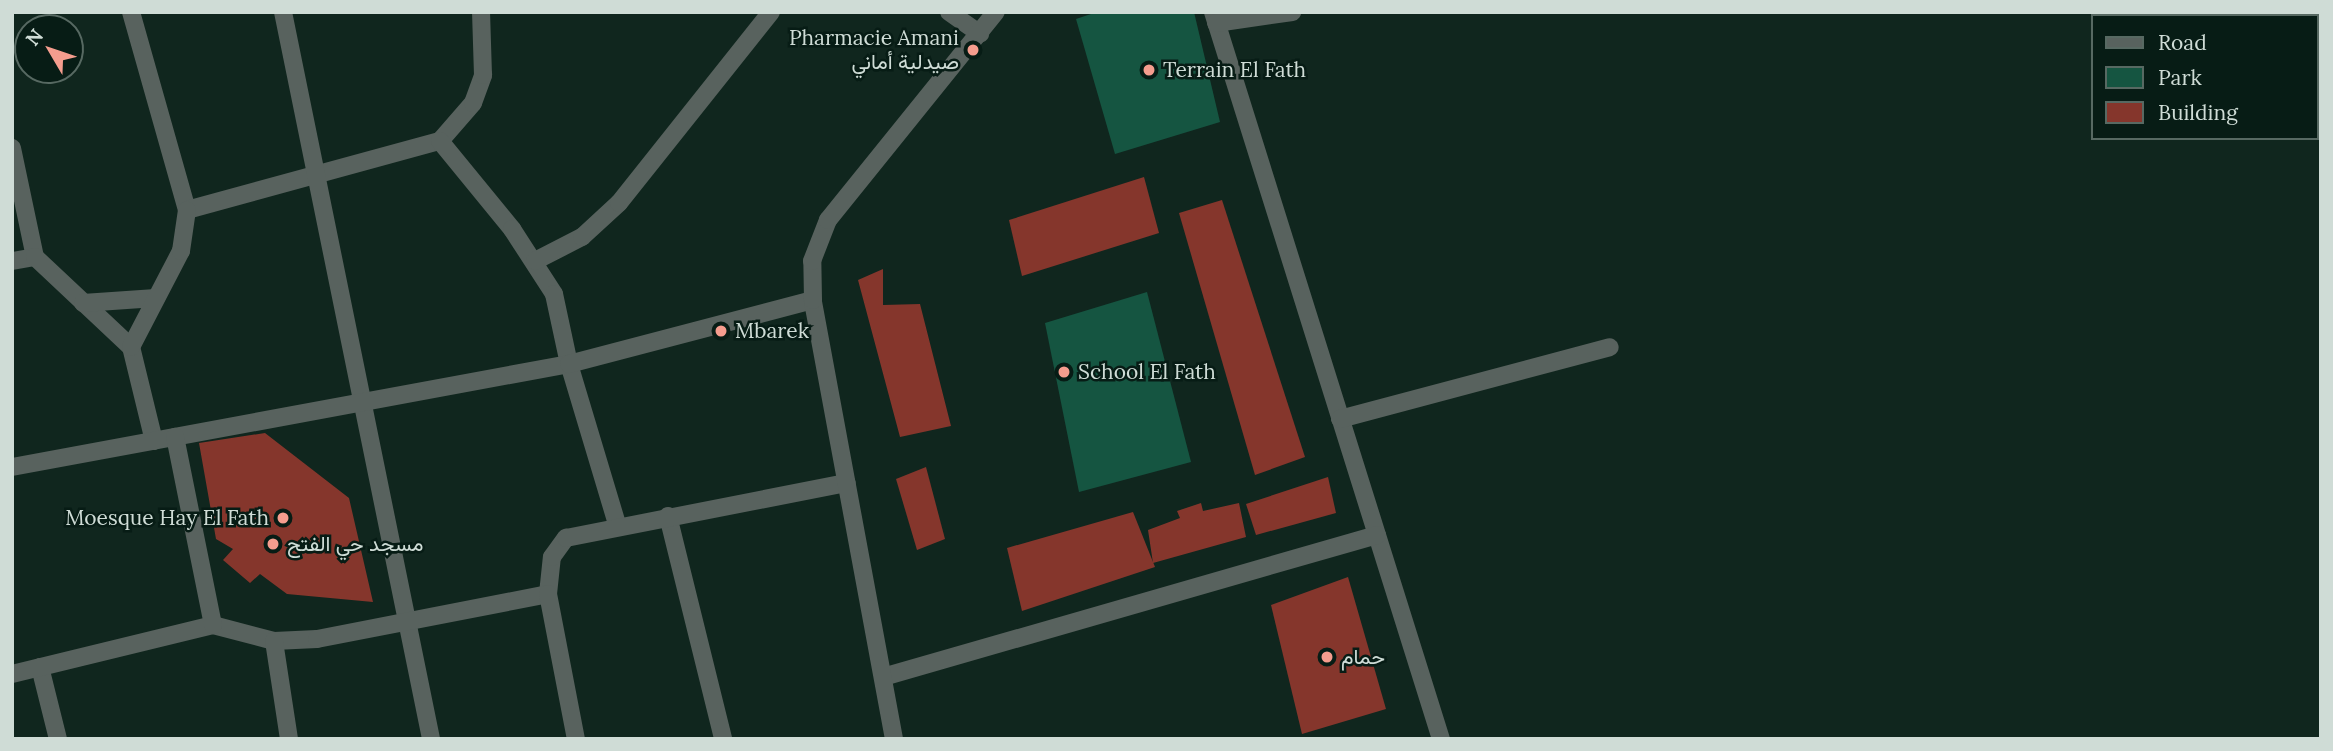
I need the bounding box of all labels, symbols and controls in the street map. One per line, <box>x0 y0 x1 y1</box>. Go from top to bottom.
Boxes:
north arrow <box>14 14 84 84</box>
legend <box>2092 14 2319 140</box>
text: N <box>20 24 48 50</box>
place label: Pharmacie Amani صيدلية أماني <box>789 25 959 75</box>
text: Road <box>2158 29 2207 56</box>
marker: Pharmacie Amani صيدلية أماني <box>965 42 981 58</box>
place label: Terrain El Fath <box>1163 57 1306 83</box>
marker: Terrain El Fath <box>1141 62 1157 78</box>
text: Park <box>2158 64 2202 91</box>
text: Building <box>2158 99 2238 126</box>
place label: Mbarek <box>735 318 809 344</box>
marker: Mbarek <box>713 323 729 339</box>
place label: School El Fath <box>1078 359 1216 385</box>
marker: School El Fath <box>1056 364 1072 380</box>
place label: Moesque Hay El Fath <box>65 505 269 531</box>
marker: Moesque Hay El Fath <box>275 510 291 526</box>
place label: مسجد حي الفتح <box>287 531 423 557</box>
marker: مسجد حي الفتح <box>265 536 281 552</box>
place label: حمام <box>1341 644 1385 670</box>
marker: حمام <box>1319 649 1335 665</box>

